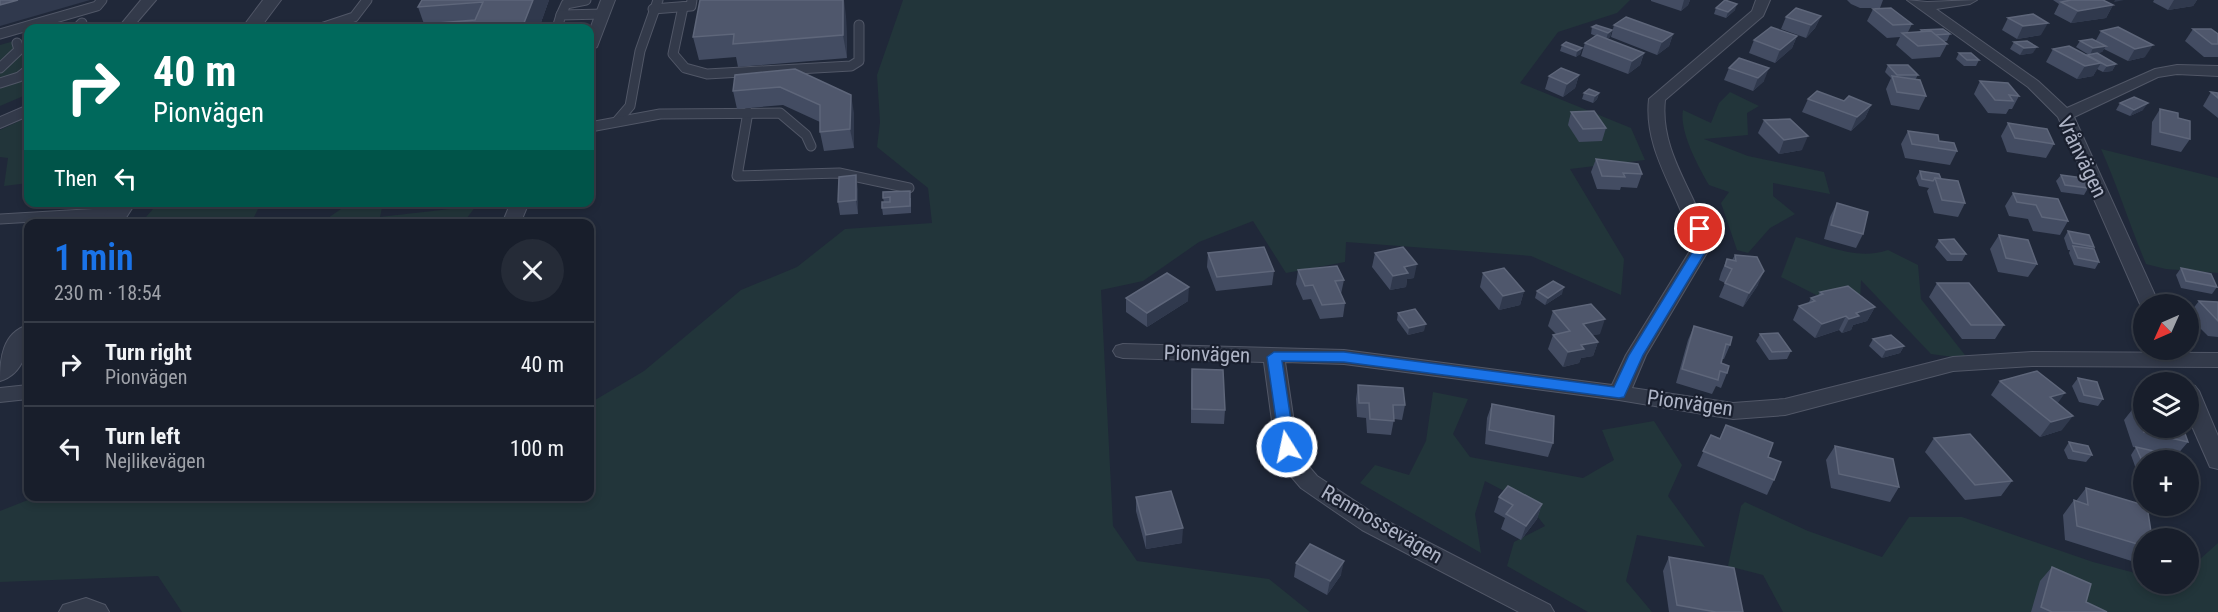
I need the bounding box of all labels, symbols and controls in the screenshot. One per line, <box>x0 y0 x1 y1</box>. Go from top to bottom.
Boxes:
text: 40 m <box>153 47 236 96</box>
icon: right <box>54 48 132 126</box>
text: Pionvägen <box>153 97 264 129</box>
street label: Vrånvägen <box>2052 113 2112 201</box>
icon: left <box>109 162 142 195</box>
text: Then <box>54 166 97 191</box>
pin <box>1674 203 1725 254</box>
icon: arrive <box>1683 212 1716 245</box>
text: 1 min <box>54 237 134 279</box>
button: close <box>501 239 564 302</box>
text: 230 m · 18:54 <box>54 281 161 305</box>
north arrow <box>2133 294 2199 360</box>
map controls <box>2133 294 2199 594</box>
text: Turn right <box>105 340 192 365</box>
street label: Pionvägen <box>1163 340 1251 368</box>
icon: right <box>54 348 87 381</box>
text: 40 m <box>521 352 564 377</box>
text: Pionvägen <box>105 365 187 389</box>
button: layers <box>2133 372 2199 438</box>
street label: Pionvägen <box>1646 385 1734 421</box>
position arrow <box>1255 415 1319 479</box>
text: Turn left <box>105 424 180 449</box>
icon: left <box>54 432 87 465</box>
text: 100 m <box>510 436 564 461</box>
text: Nejlikevägen <box>105 449 205 473</box>
button: + <box>2133 450 2199 516</box>
street label: Renmossevägen <box>1317 480 1447 568</box>
button: − <box>2133 528 2199 594</box>

